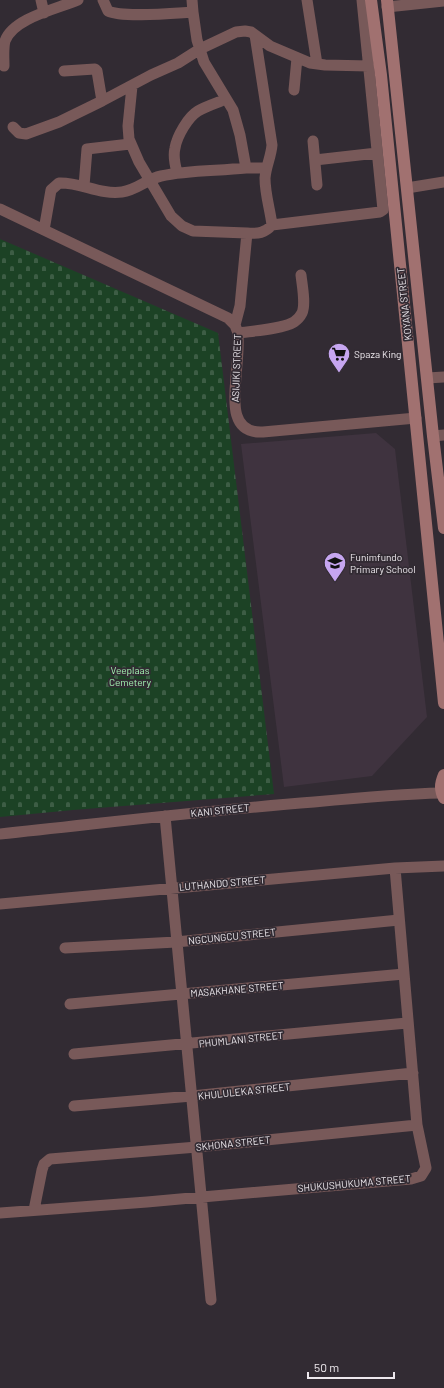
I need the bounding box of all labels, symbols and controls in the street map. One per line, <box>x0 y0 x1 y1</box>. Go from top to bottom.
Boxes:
street label: KOYANA STREET <box>394 267 414 341</box>
street label: ASIJIKI STREET <box>229 333 243 402</box>
supermarket icon: Spaza King <box>326 341 352 374</box>
place label: Spaza King <box>354 348 401 360</box>
school or university icon: Funimfundo Primary School <box>322 550 348 583</box>
place label: Funimfundo Primary School <box>350 551 416 575</box>
park label: Veeplaas Cemetery <box>109 664 151 688</box>
street label: KANI STREET <box>190 801 250 819</box>
street label: LUTHANDO STREET <box>178 873 266 893</box>
street label: NGCUNGCU STREET <box>188 925 277 947</box>
street label: MASAKHANE STREET <box>190 979 284 999</box>
street label: PHUMLANI STREET <box>198 1029 284 1049</box>
street label: KHULULEKA STREET <box>197 1080 291 1102</box>
street label: SKHONA STREET <box>195 1133 271 1153</box>
street label: SHUKUSHUKUMA STREET <box>297 1172 411 1194</box>
scale bar <box>308 1354 394 1380</box>
text: 50 m <box>314 1360 339 1374</box>

